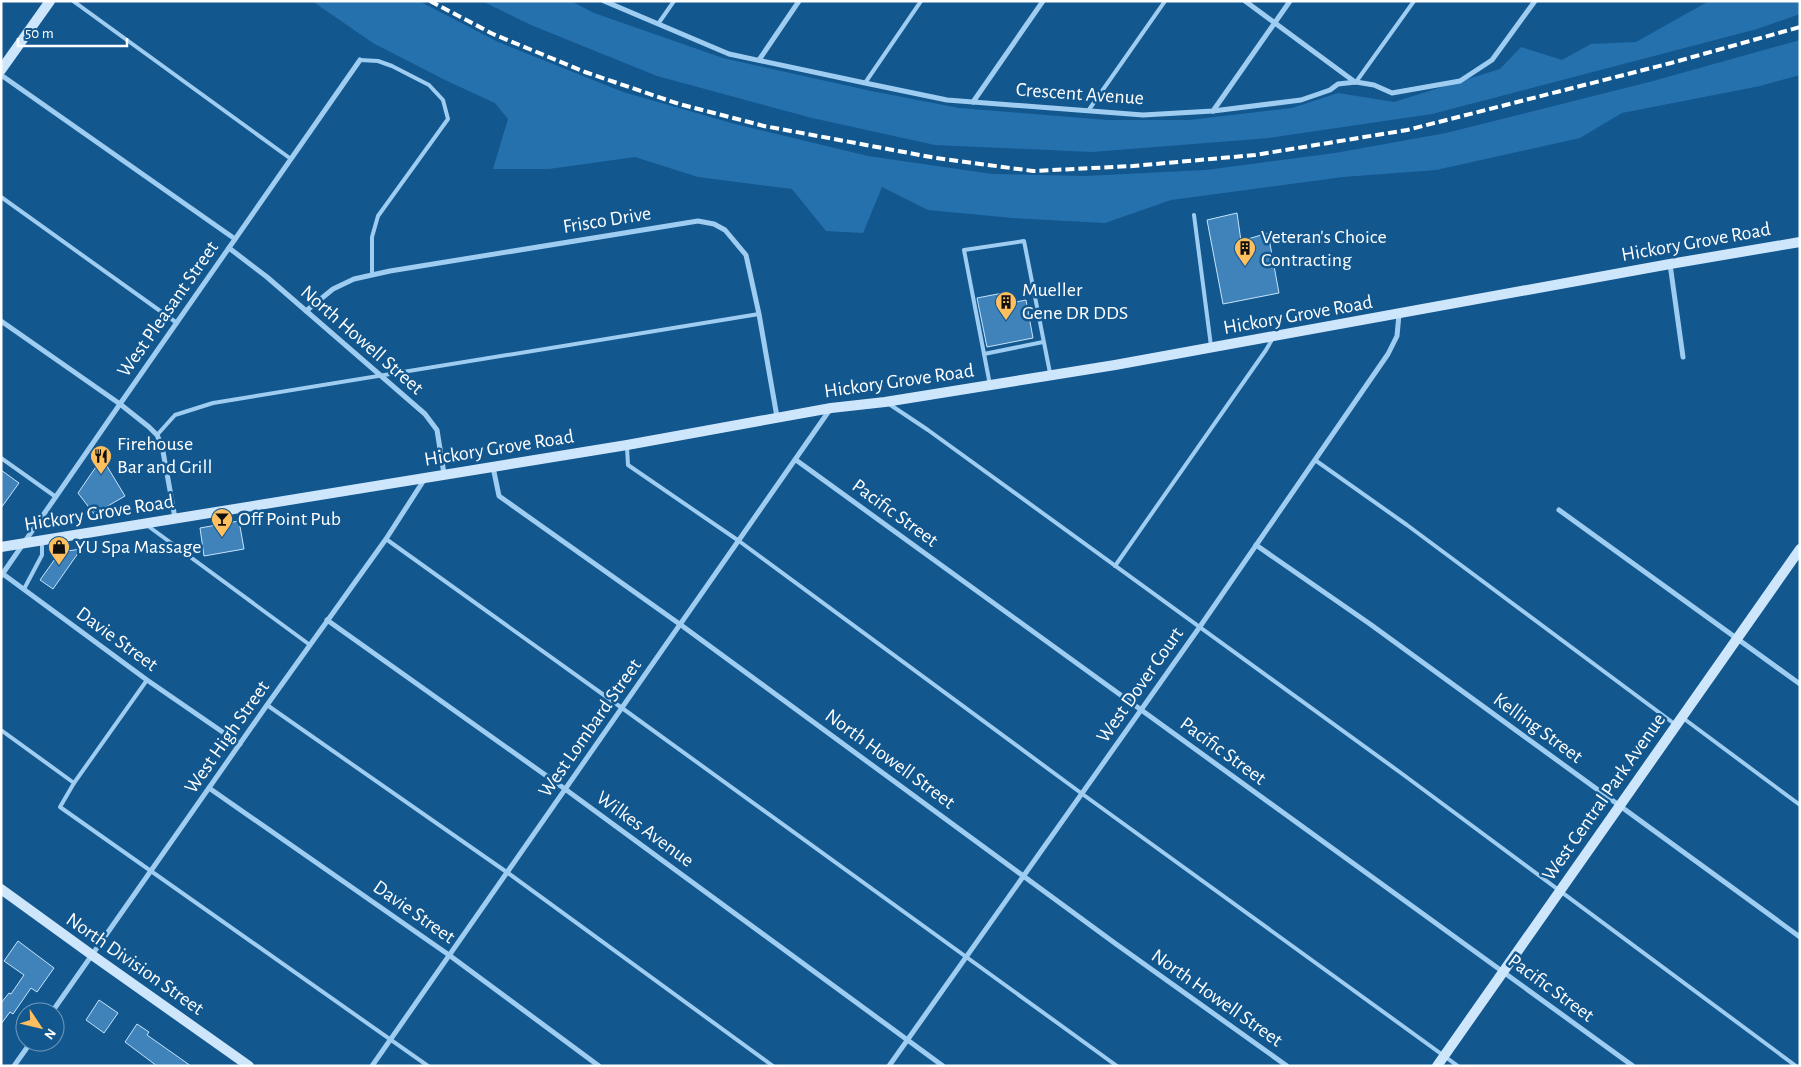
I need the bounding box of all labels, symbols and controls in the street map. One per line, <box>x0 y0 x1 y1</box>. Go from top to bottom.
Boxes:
scale bar <box>18 15 126 47</box>
text: 50 m <box>25 26 54 41</box>
street label: Crescent Avenue <box>1015 80 1145 108</box>
street label: Frisco Drive <box>561 203 653 237</box>
street label: Hickory Grove Road <box>1620 219 1772 265</box>
place label: Veteran's Choice Contracting <box>1261 227 1387 270</box>
building icon: Veteran's Choice Contracting <box>1233 236 1257 267</box>
street label: West Pleasant Street <box>114 237 223 381</box>
place label: Mueller Gene DR DDS <box>1022 280 1128 323</box>
street label: North Howell Street <box>297 282 427 399</box>
building icon: Mueller Gene DR DDS <box>994 290 1018 321</box>
street label: Hickory Grove Road <box>1222 292 1374 338</box>
street label: Hickory Grove Road <box>823 361 975 401</box>
street label: Hickory Grove Road <box>423 426 575 470</box>
place label: Firehouse Bar and Grill <box>117 434 212 477</box>
restaurant icon: Firehouse Bar and Grill <box>89 444 113 475</box>
street label: Pacific Street <box>848 475 942 551</box>
street label: Hickory Grove Road <box>23 491 175 535</box>
bar icon: Off Point Pub <box>210 507 234 538</box>
place label: Off Point Pub <box>238 509 341 529</box>
shop icon: YU Spa Massage <box>47 535 71 566</box>
place label: YU Spa Massage <box>75 537 201 557</box>
street label: Davie Street <box>73 603 162 675</box>
street label: West Dover Court <box>1093 623 1187 746</box>
street label: West Lombard Street <box>535 655 645 801</box>
street label: West High Street <box>181 677 273 797</box>
street label: Kelling Street <box>1490 689 1587 767</box>
street label: North Howell Street <box>821 705 959 813</box>
street label: West Central Park Avenue <box>1539 710 1669 884</box>
street label: Pacific Street <box>1176 713 1270 789</box>
street label: Wilkes Avenue <box>593 787 697 871</box>
street label: Davie Street <box>369 877 459 948</box>
street label: North Division Street <box>62 909 208 1019</box>
street label: North Howell Street <box>1148 945 1287 1051</box>
street label: Pacific Street <box>1504 950 1598 1026</box>
north arrow <box>15 1002 65 1052</box>
text: N <box>41 1026 58 1042</box>

